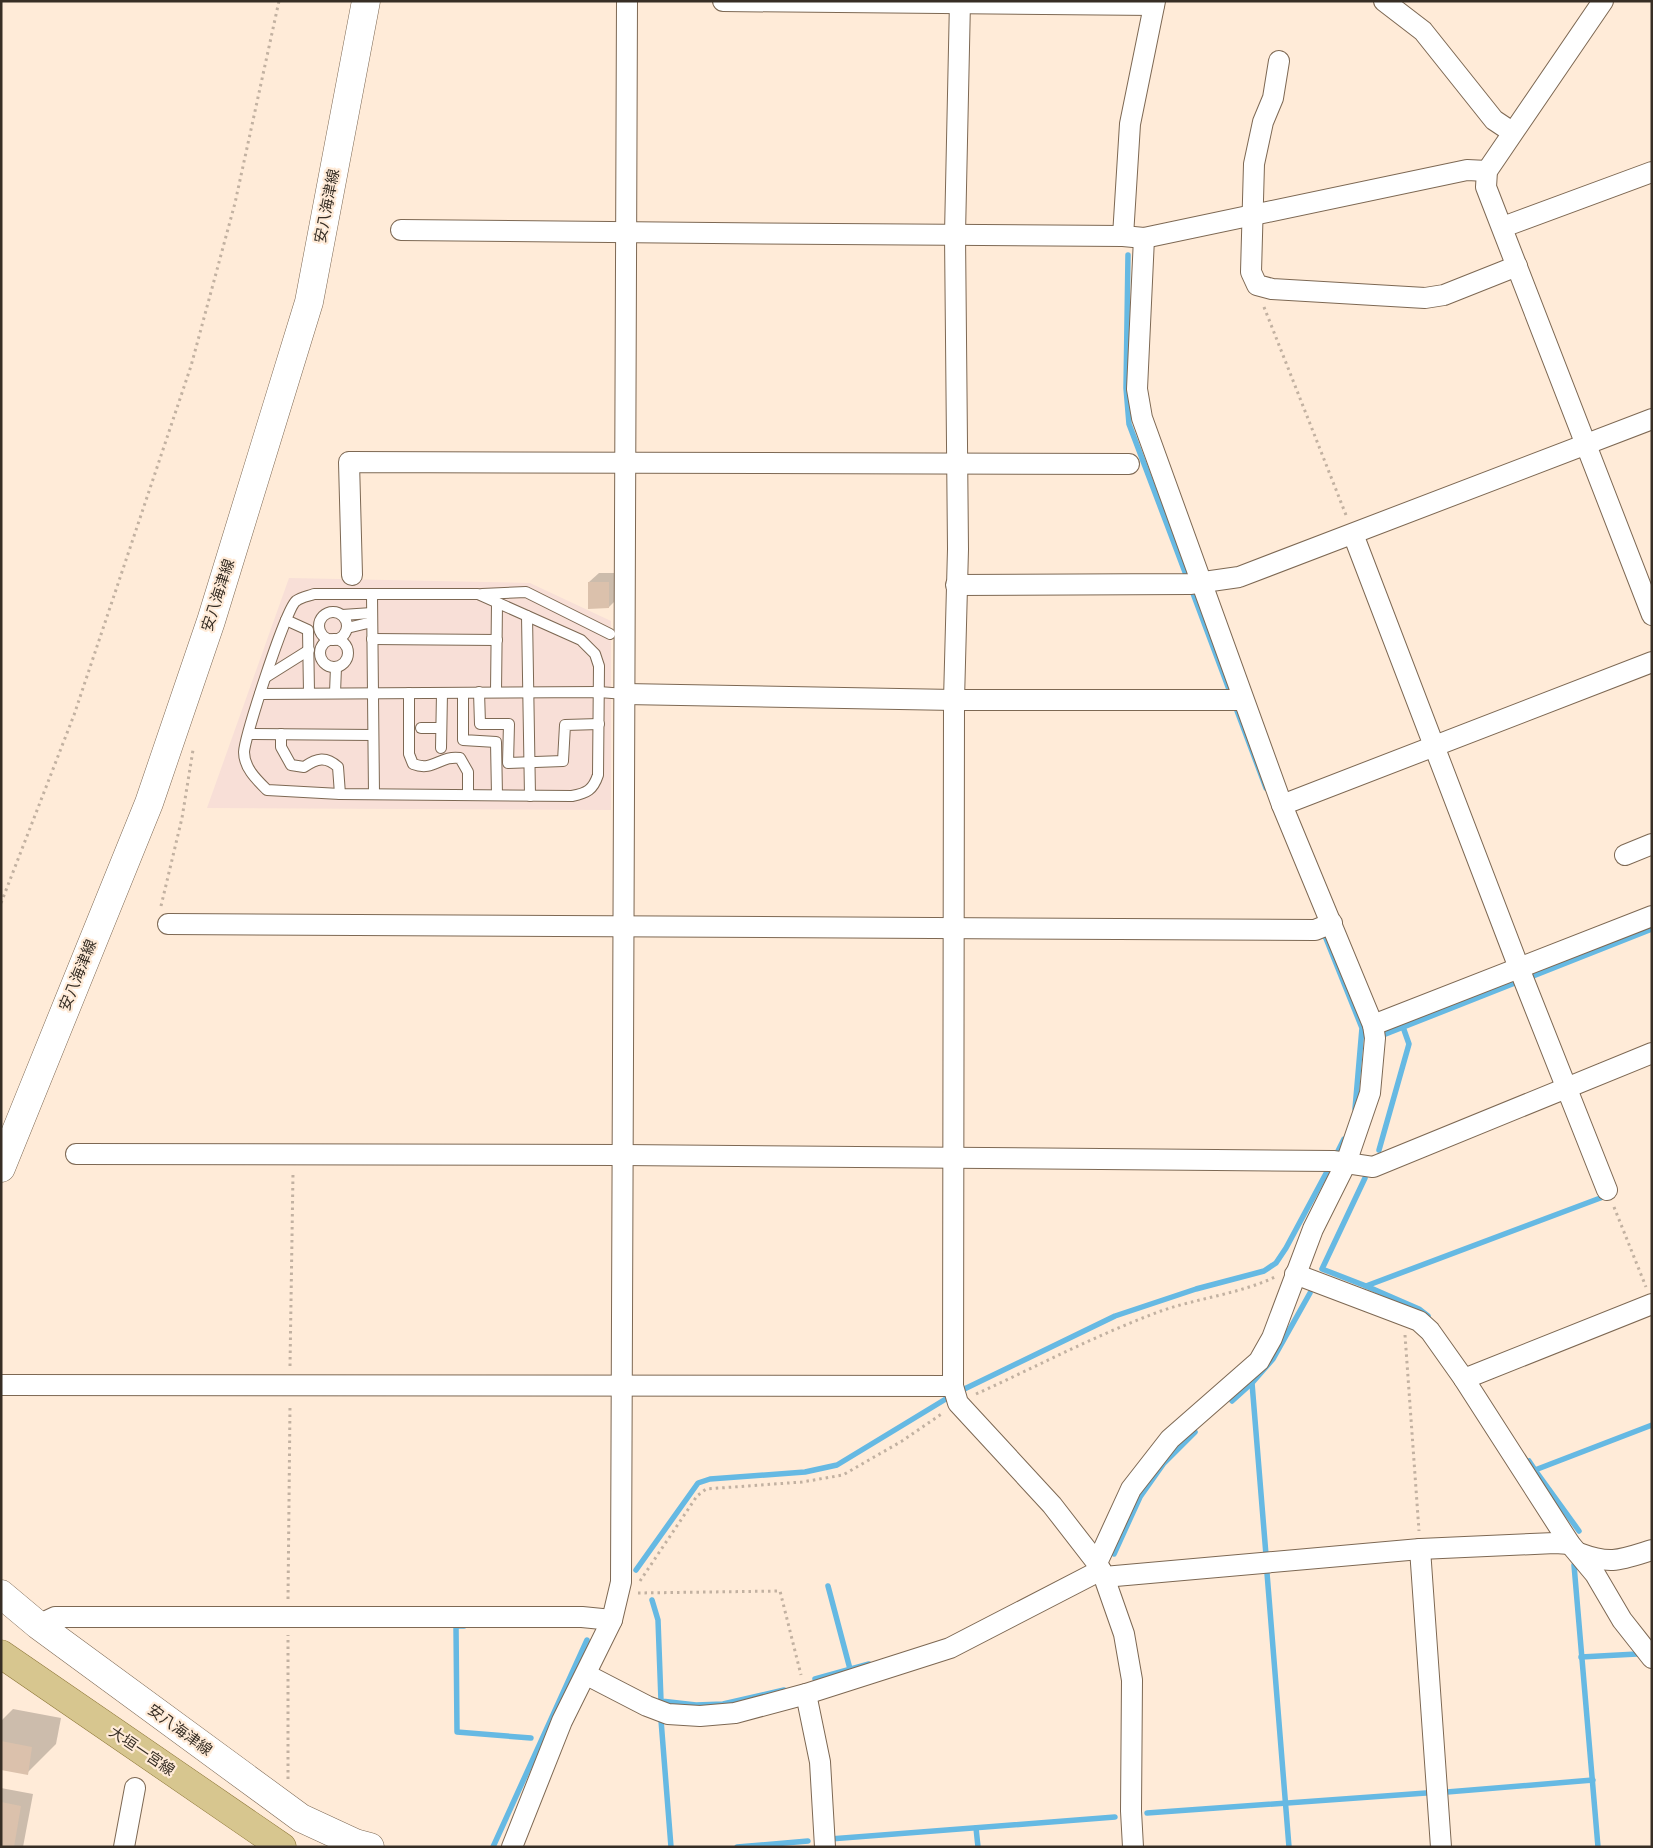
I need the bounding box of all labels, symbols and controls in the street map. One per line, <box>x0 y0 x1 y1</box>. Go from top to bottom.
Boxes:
street label: 安八海津線 <box>311 167 343 245</box>
street label: 安八海津線 <box>198 557 238 633</box>
street label: 安八海津線 <box>56 937 100 1013</box>
street label: 安八海津線 <box>144 1701 216 1759</box>
street label: 大垣一宮線 <box>106 1723 178 1779</box>

